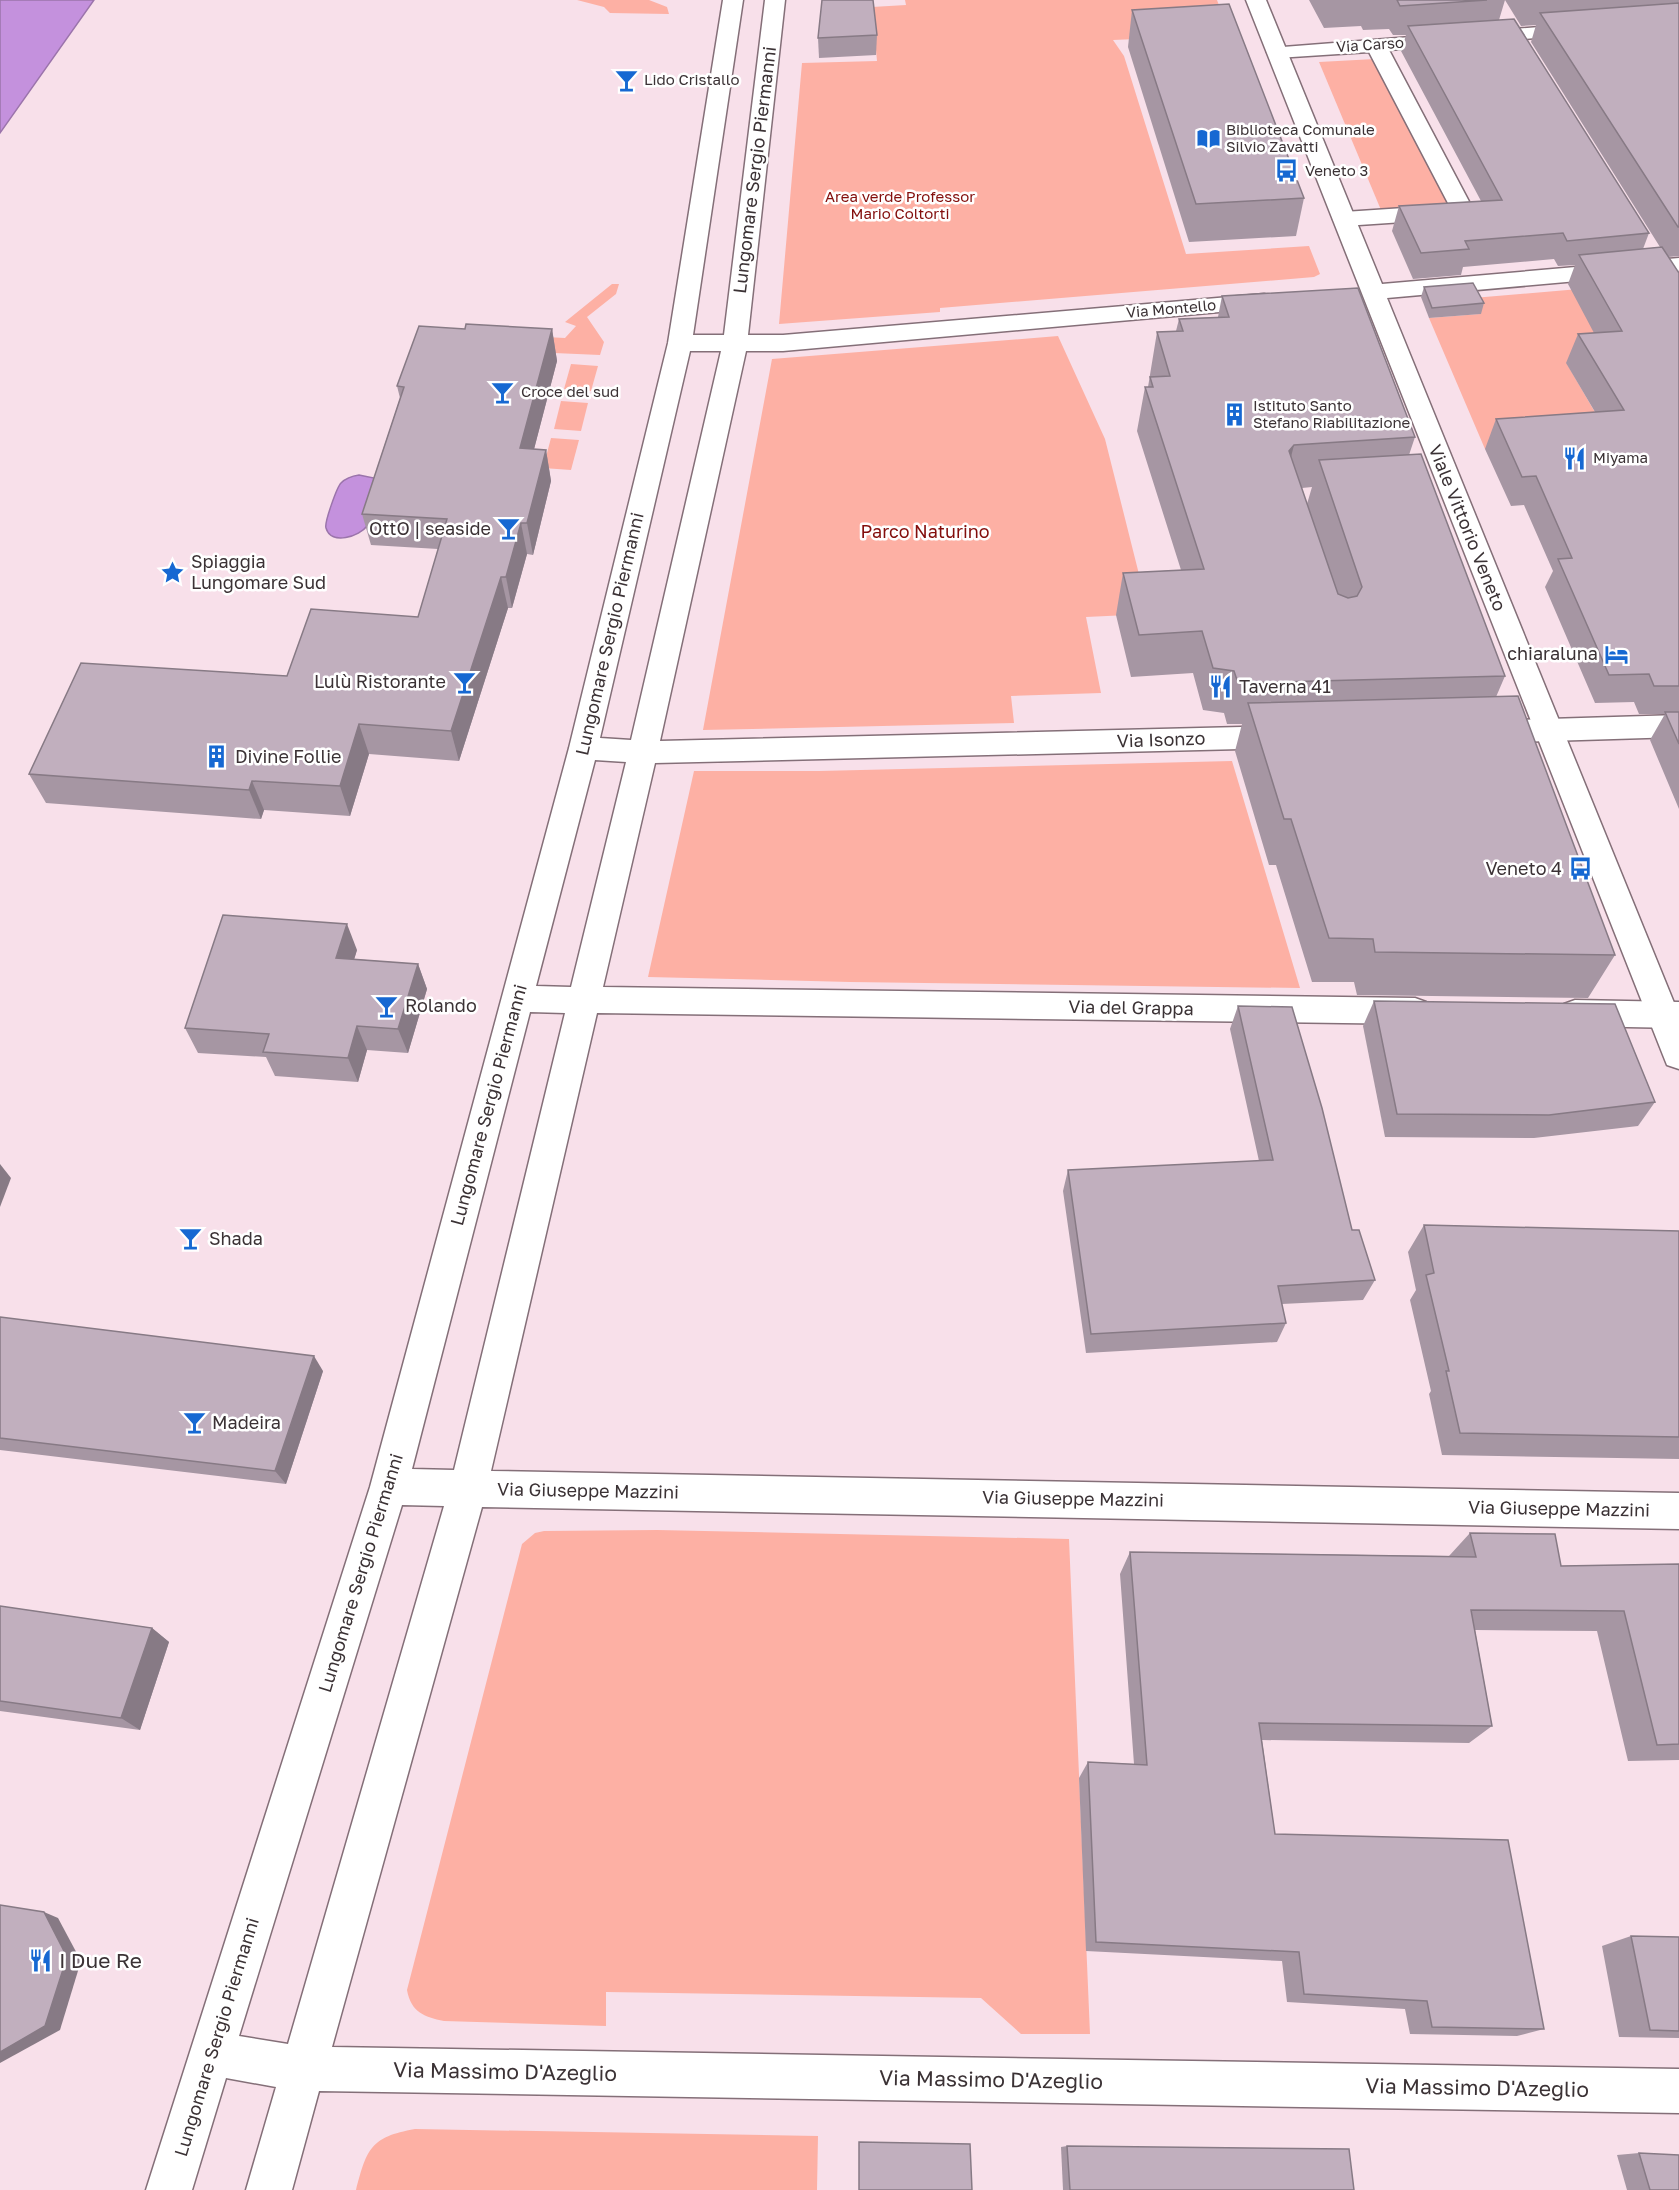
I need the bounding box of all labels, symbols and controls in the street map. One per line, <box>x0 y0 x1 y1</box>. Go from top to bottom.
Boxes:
street label: Via Carso <box>1335 33 1404 55</box>
street label: Lungomare Sergio Piermanni <box>728 45 780 295</box>
bar icon: Lido Cristallo <box>613 67 639 93</box>
place label: Lido Cristallo <box>644 70 740 88</box>
place label: Biblioteca Comunale Silvio Zavatti <box>1226 120 1375 155</box>
library icon: Biblioteca Comunale Silvio Zavatti <box>1195 126 1221 152</box>
bus stop icon: Veneto 3 <box>1274 158 1300 184</box>
place label: Veneto 3 <box>1305 161 1368 179</box>
park label: Area verde Professor Mario Coltorti <box>825 187 975 222</box>
street label: Via Montello <box>1125 295 1217 321</box>
bar icon: Croce del sud <box>490 379 516 405</box>
place label: Croce del sud <box>521 382 619 400</box>
place label: Istituto Santo Stefano Riabilitazione <box>1253 396 1411 431</box>
building icon: Istituto Santo Stefano Riabilitazione <box>1222 402 1248 428</box>
street label: Viale Vittorio Veneto <box>1424 441 1511 614</box>
restaurant icon: Miyama <box>1562 445 1588 471</box>
place label: Miyama <box>1593 448 1648 466</box>
street label: Lungomare Sergio Piermanni <box>570 510 648 757</box>
bar icon: OttO | seaside <box>496 516 522 542</box>
place label: OttO | seaside <box>369 517 491 539</box>
park label: Parco Naturino <box>860 520 990 542</box>
place label: Spiaggia Lungomare Sud <box>191 550 326 593</box>
place icon: Spiaggia Lungomare Sud <box>160 559 186 585</box>
hotel icon: chiaraluna <box>1603 641 1629 667</box>
place label: chiaraluna <box>1507 642 1598 664</box>
bar icon: Lulù Ristorante <box>451 669 477 695</box>
place label: Lulù Ristorante <box>314 670 446 692</box>
restaurant icon: Taverna 41 <box>1208 674 1234 700</box>
place label: Taverna 41 <box>1239 675 1331 697</box>
street label: Via Isonzo <box>1116 726 1206 752</box>
building icon: Divine Follie <box>204 744 230 770</box>
place label: Divine Follie <box>235 745 341 767</box>
bus stop icon: Veneto 4 <box>1567 856 1593 882</box>
place label: Veneto 4 <box>1486 857 1562 879</box>
street label: Lungomare Sergio Piermanni <box>445 982 531 1228</box>
bar icon: Rolando <box>374 993 400 1019</box>
place label: Rolando <box>405 994 477 1016</box>
street label: Via del Grappa <box>1068 995 1194 1019</box>
bar icon: Shada <box>178 1226 204 1252</box>
place label: Shada <box>209 1227 263 1249</box>
bar icon: Madeira <box>181 1410 207 1436</box>
place label: Madeira <box>212 1411 281 1433</box>
street label: Lungomare Sergio Piermanni <box>313 1451 407 1695</box>
street label: Via Giuseppe Mazzini <box>497 1477 679 1503</box>
street label: Via Giuseppe Mazzini <box>982 1485 1164 1511</box>
street label: Via Giuseppe Mazzini <box>1468 1495 1650 1521</box>
street label: Lungomare Sergio Piermanni <box>169 1915 263 2159</box>
place label: I Due Re <box>59 1947 142 1973</box>
restaurant icon: I Due Re <box>28 1948 54 1974</box>
street label: Via Massimo D'Azeglio <box>393 2056 617 2086</box>
street label: Via Massimo D'Azeglio <box>879 2064 1103 2094</box>
street label: Via Massimo D'Azeglio <box>1365 2072 1589 2102</box>

